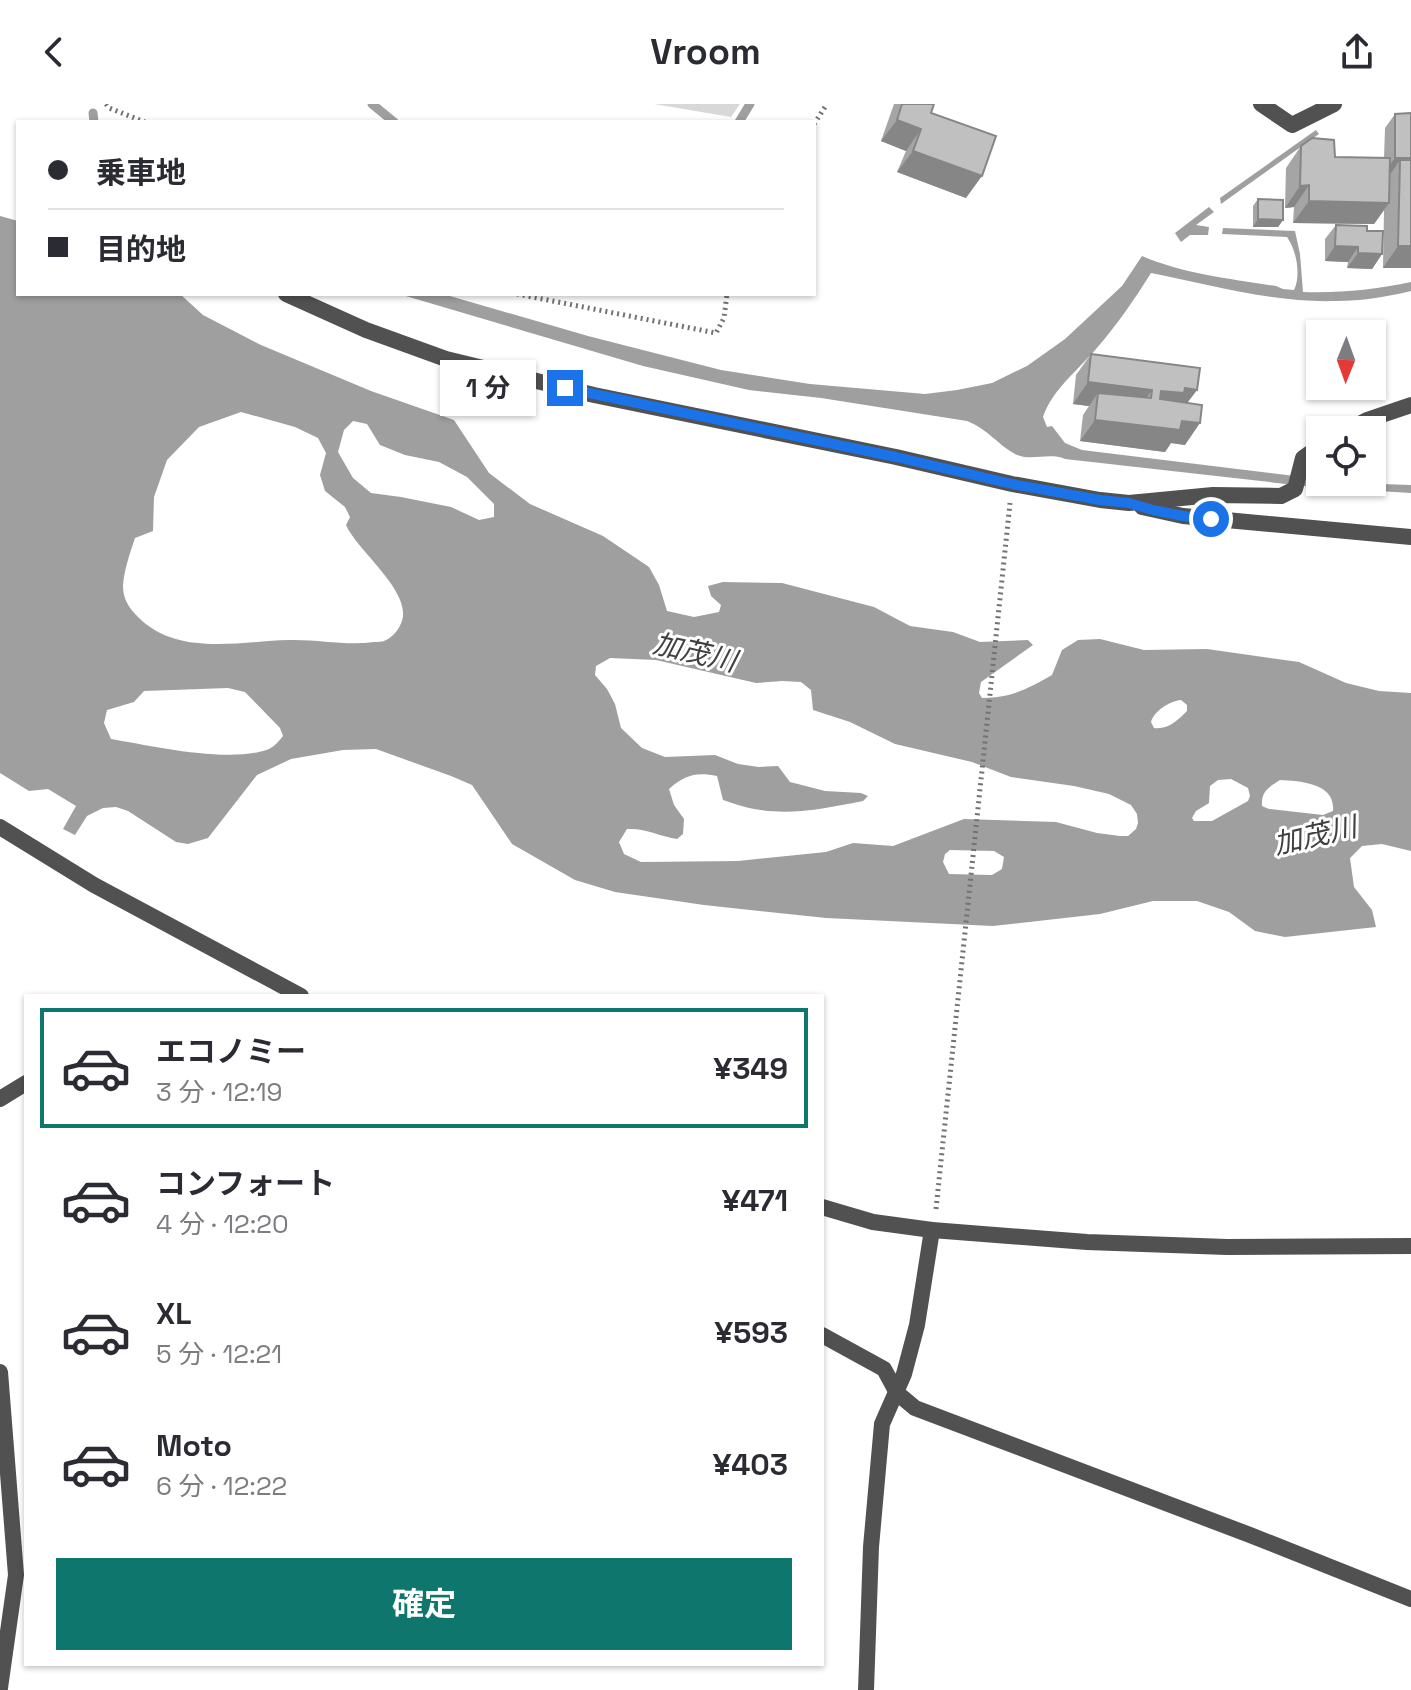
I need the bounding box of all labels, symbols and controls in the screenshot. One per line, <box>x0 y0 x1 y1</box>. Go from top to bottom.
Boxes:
text: Vroom <box>650 29 761 75</box>
icon: back <box>32 30 76 74</box>
icon: share <box>1335 30 1379 74</box>
text: 乗車地 <box>96 153 186 192</box>
text: 目的地 <box>96 230 186 269</box>
north arrow <box>1306 320 1386 400</box>
map controls <box>1306 320 1386 496</box>
callout: 1 分 <box>441 360 537 416</box>
route end <box>547 370 583 406</box>
text: 1 分 <box>466 371 510 405</box>
button: locate <box>1306 416 1386 496</box>
route start <box>1193 501 1229 537</box>
water label: 加茂川 <box>650 625 743 680</box>
water label: 加茂川 <box>1270 807 1363 862</box>
icon: car <box>60 1032 132 1104</box>
text: エコノミー <box>156 1032 306 1071</box>
text: ¥349 <box>714 1049 788 1088</box>
text: 3 分 · 12:19 <box>156 1075 283 1109</box>
icon: car <box>60 1164 132 1236</box>
text: コンフォート <box>156 1164 335 1203</box>
text: ¥471 <box>722 1181 788 1220</box>
text: 4 分 · 12:20 <box>156 1207 289 1241</box>
text: XL <box>156 1294 192 1333</box>
icon: car <box>60 1296 132 1368</box>
text: ¥593 <box>715 1313 788 1352</box>
text: 5 分 · 12:21 <box>156 1337 282 1371</box>
text: Moto <box>156 1426 232 1465</box>
icon: car <box>60 1428 132 1500</box>
text: ¥403 <box>713 1445 788 1484</box>
text: 6 分 · 12:22 <box>156 1469 287 1503</box>
button: 確定 <box>56 1558 792 1650</box>

